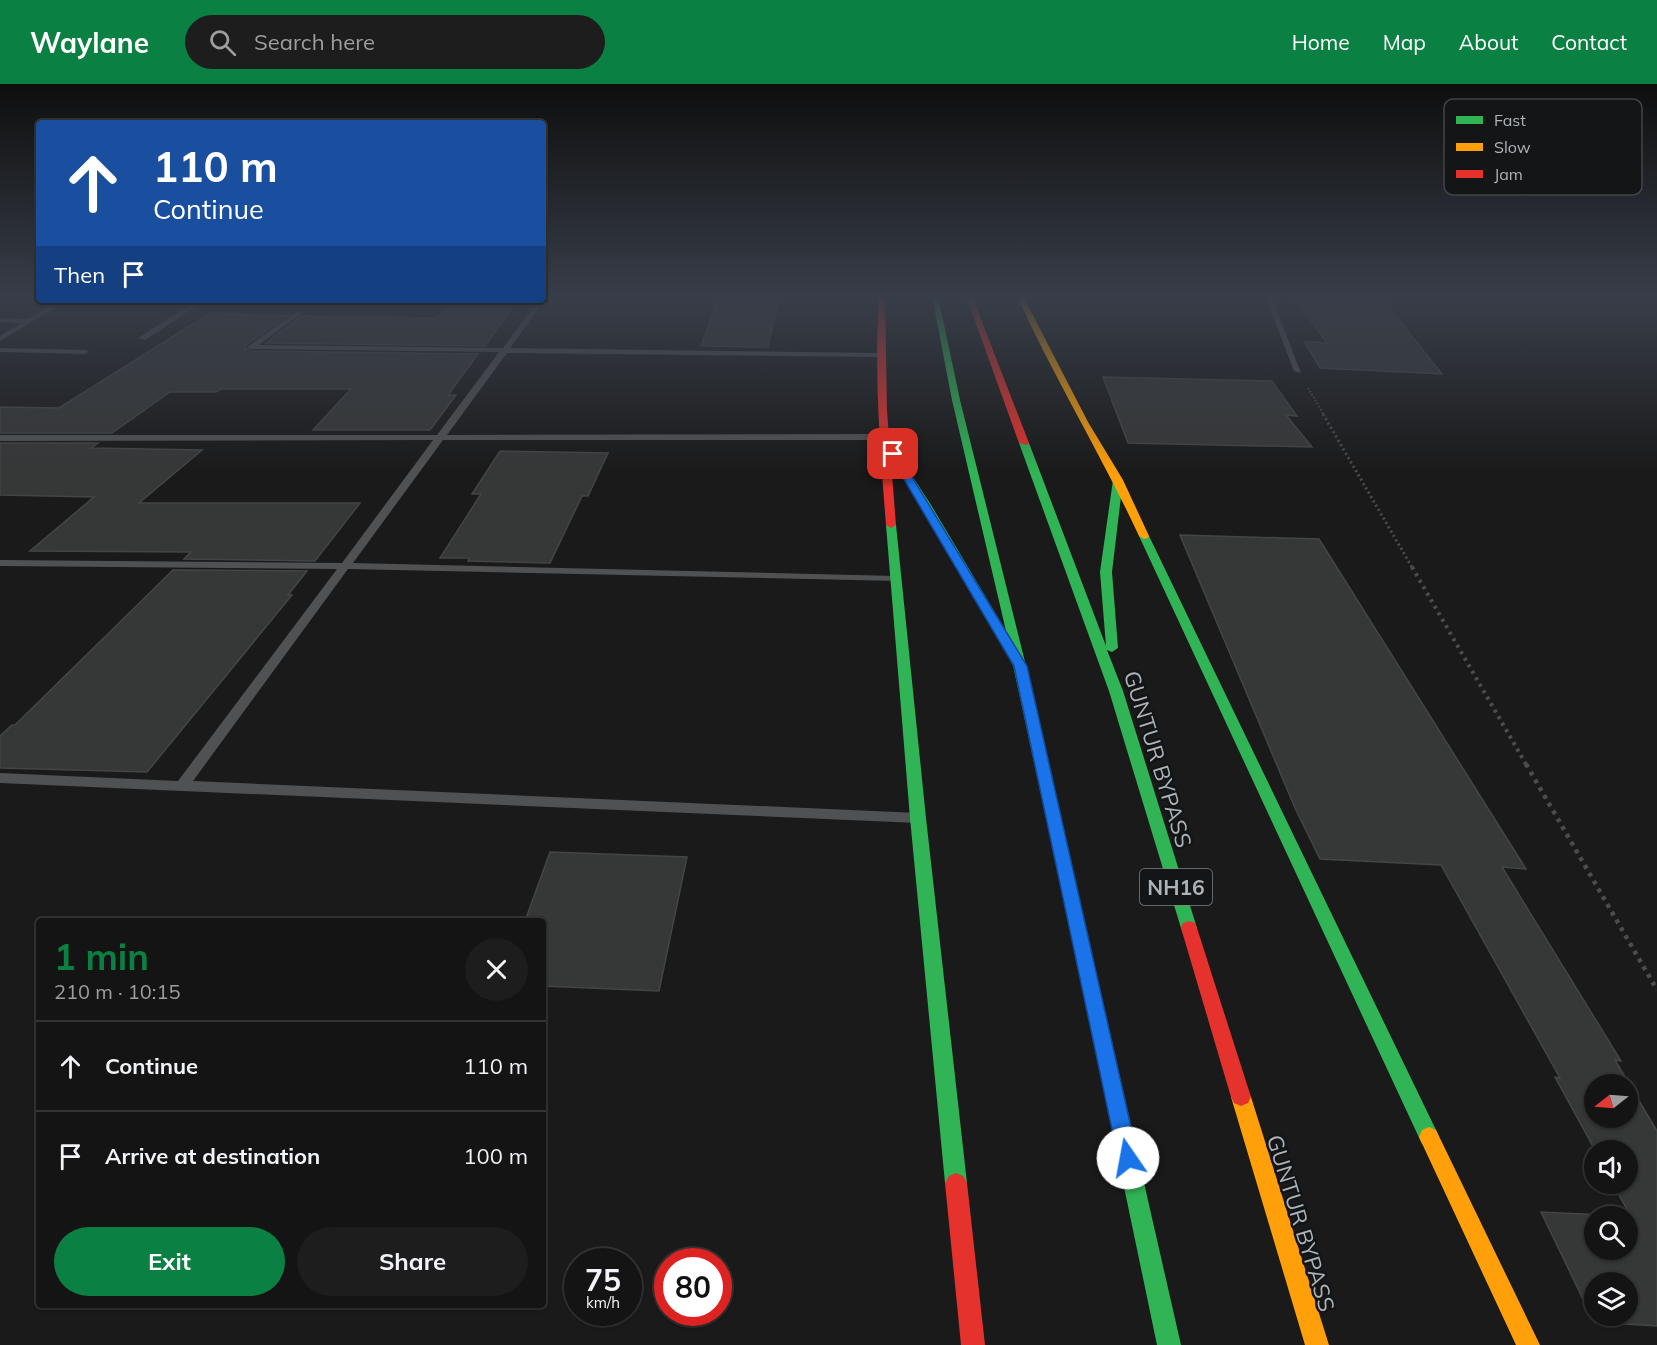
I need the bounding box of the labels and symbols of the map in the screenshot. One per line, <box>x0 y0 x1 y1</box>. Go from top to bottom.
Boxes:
legend <box>1444 99 1642 195</box>
text: Fast <box>1494 110 1526 130</box>
text: Slow <box>1494 137 1531 157</box>
text: Jam <box>1494 164 1523 184</box>
pin <box>867 428 918 479</box>
street label: GUNTUR BYPASS <box>1118 667 1198 851</box>
road number: NH16 <box>1140 869 1212 905</box>
north arrow <box>1584 1074 1638 1128</box>
position arrow <box>1096 1126 1160 1190</box>
street label: GUNTUR BYPASS <box>1261 1131 1341 1315</box>
speed limit sign: 80 <box>654 1248 732 1326</box>

